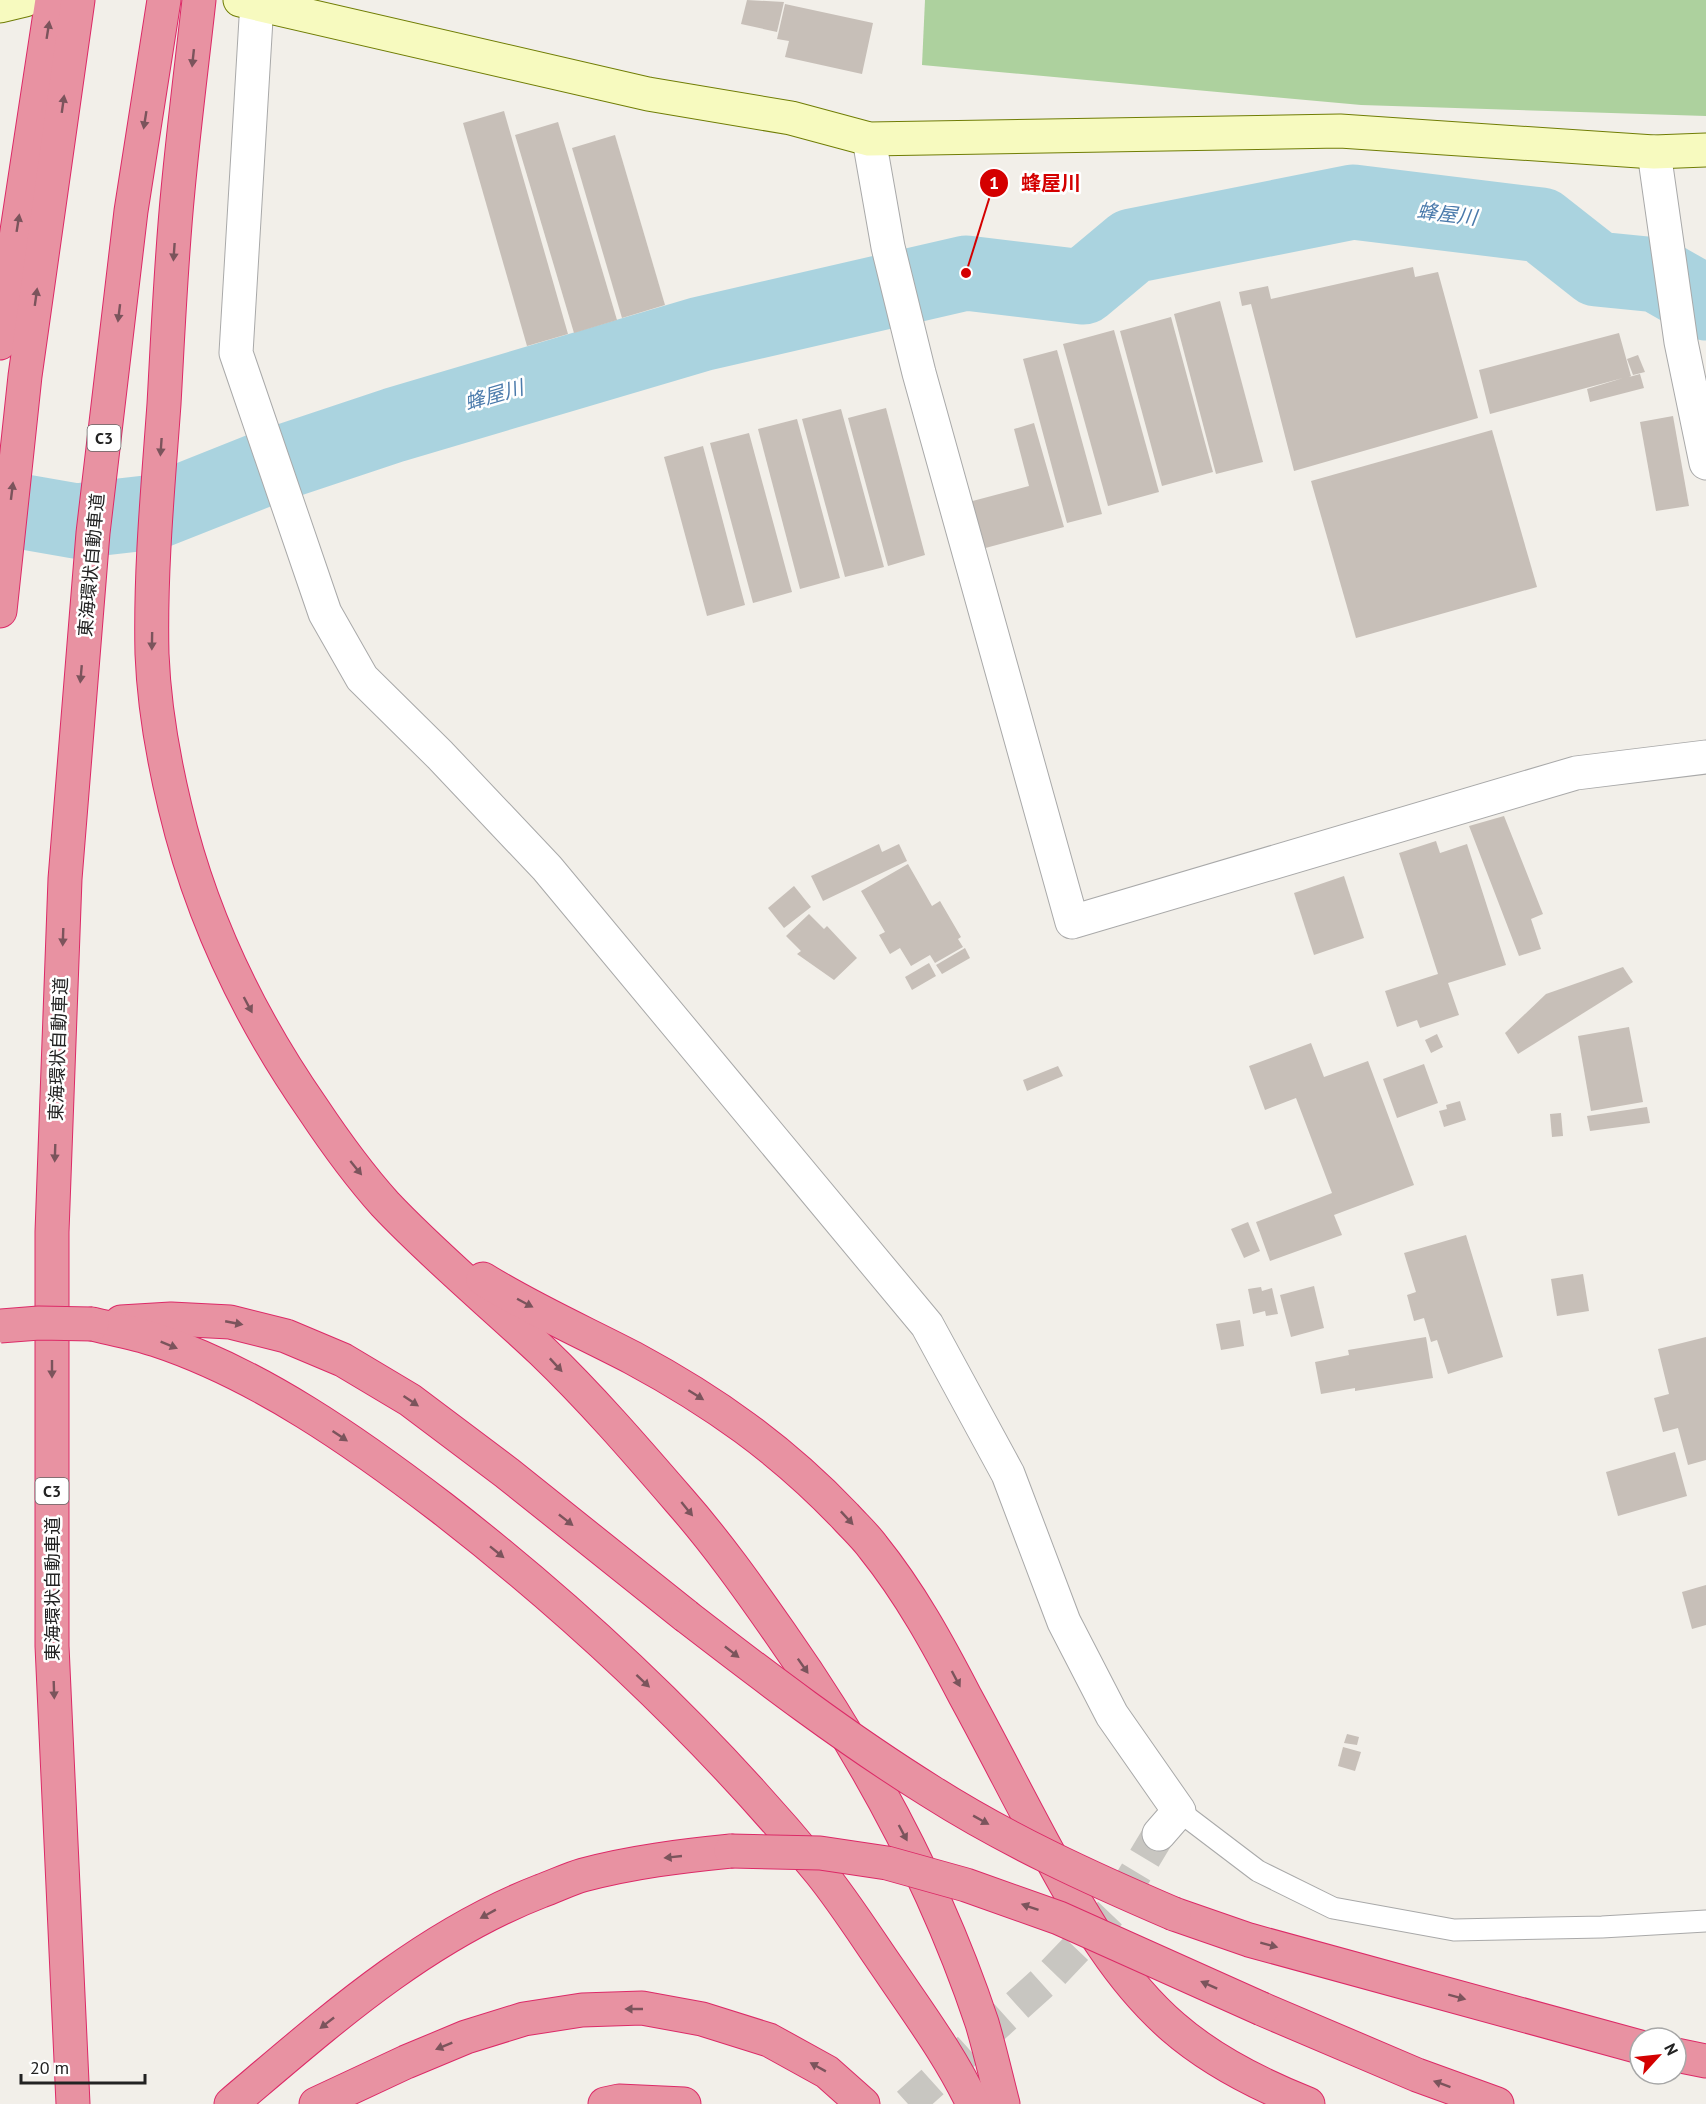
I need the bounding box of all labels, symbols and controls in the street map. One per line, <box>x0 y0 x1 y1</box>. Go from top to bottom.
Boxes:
one-way arrow <box>43 21 52 40</box>
one-way arrow <box>188 49 198 68</box>
one-way arrow <box>58 94 67 113</box>
one-way arrow <box>141 111 150 130</box>
callout: 蜂屋川 <box>979 164 1093 202</box>
text: 蜂屋川 <box>1021 170 1081 196</box>
text: 1 <box>989 171 999 194</box>
water label: 蜂屋川 <box>1416 197 1480 231</box>
one-way arrow <box>14 214 23 233</box>
one-way arrow <box>169 243 179 262</box>
one-way arrow <box>31 287 41 306</box>
one-way arrow <box>114 304 124 323</box>
water label: 蜂屋川 <box>462 374 528 416</box>
road number: C3 <box>88 425 120 451</box>
one-way arrow <box>156 437 165 456</box>
one-way arrow <box>7 481 17 500</box>
street label: 東海環状自動車道 <box>73 492 109 638</box>
one-way arrow <box>148 632 157 651</box>
one-way arrow <box>76 665 86 684</box>
one-way arrow <box>58 928 67 947</box>
street label: 東海環状自動車道 <box>44 977 72 1121</box>
one-way arrow <box>244 997 253 1014</box>
one-way arrow <box>50 1143 59 1162</box>
one-way arrow <box>349 1160 362 1176</box>
one-way arrow <box>516 1298 533 1308</box>
one-way arrow <box>225 1319 244 1328</box>
one-way arrow <box>160 1340 178 1350</box>
one-way arrow <box>549 1358 563 1373</box>
one-way arrow <box>47 1359 57 1378</box>
one-way arrow <box>688 1389 704 1400</box>
one-way arrow <box>402 1395 418 1407</box>
one-way arrow <box>332 1430 348 1442</box>
road number: C3 <box>36 1478 68 1504</box>
one-way arrow <box>681 1502 693 1517</box>
one-way arrow <box>839 1511 853 1525</box>
one-way arrow <box>558 1513 573 1525</box>
street label: 東海環状自動車道 <box>41 1517 64 1661</box>
one-way arrow <box>489 1545 505 1558</box>
one-way arrow <box>724 1646 740 1658</box>
one-way arrow <box>797 1658 808 1674</box>
one-way arrow <box>951 1670 961 1687</box>
one-way arrow <box>636 1674 651 1688</box>
one-way arrow <box>49 1680 58 1699</box>
one-way arrow <box>972 1815 989 1825</box>
one-way arrow <box>898 1825 908 1842</box>
one-way arrow <box>664 1852 683 1862</box>
one-way arrow <box>1021 1902 1039 1912</box>
one-way arrow <box>480 1909 496 1920</box>
one-way arrow <box>1260 1941 1278 1950</box>
one-way arrow <box>1200 1980 1217 1989</box>
one-way arrow <box>1448 1993 1466 2002</box>
one-way arrow <box>625 2004 644 2014</box>
one-way arrow <box>319 2017 334 2029</box>
north arrow <box>1628 2026 1688 2086</box>
text: N <box>1660 2040 1683 2058</box>
one-way arrow <box>435 2041 453 2051</box>
scale bar <box>21 2047 146 2085</box>
text: 20 m <box>30 2056 69 2079</box>
one-way arrow <box>809 2062 826 2072</box>
one-way arrow <box>1433 2079 1451 2089</box>

